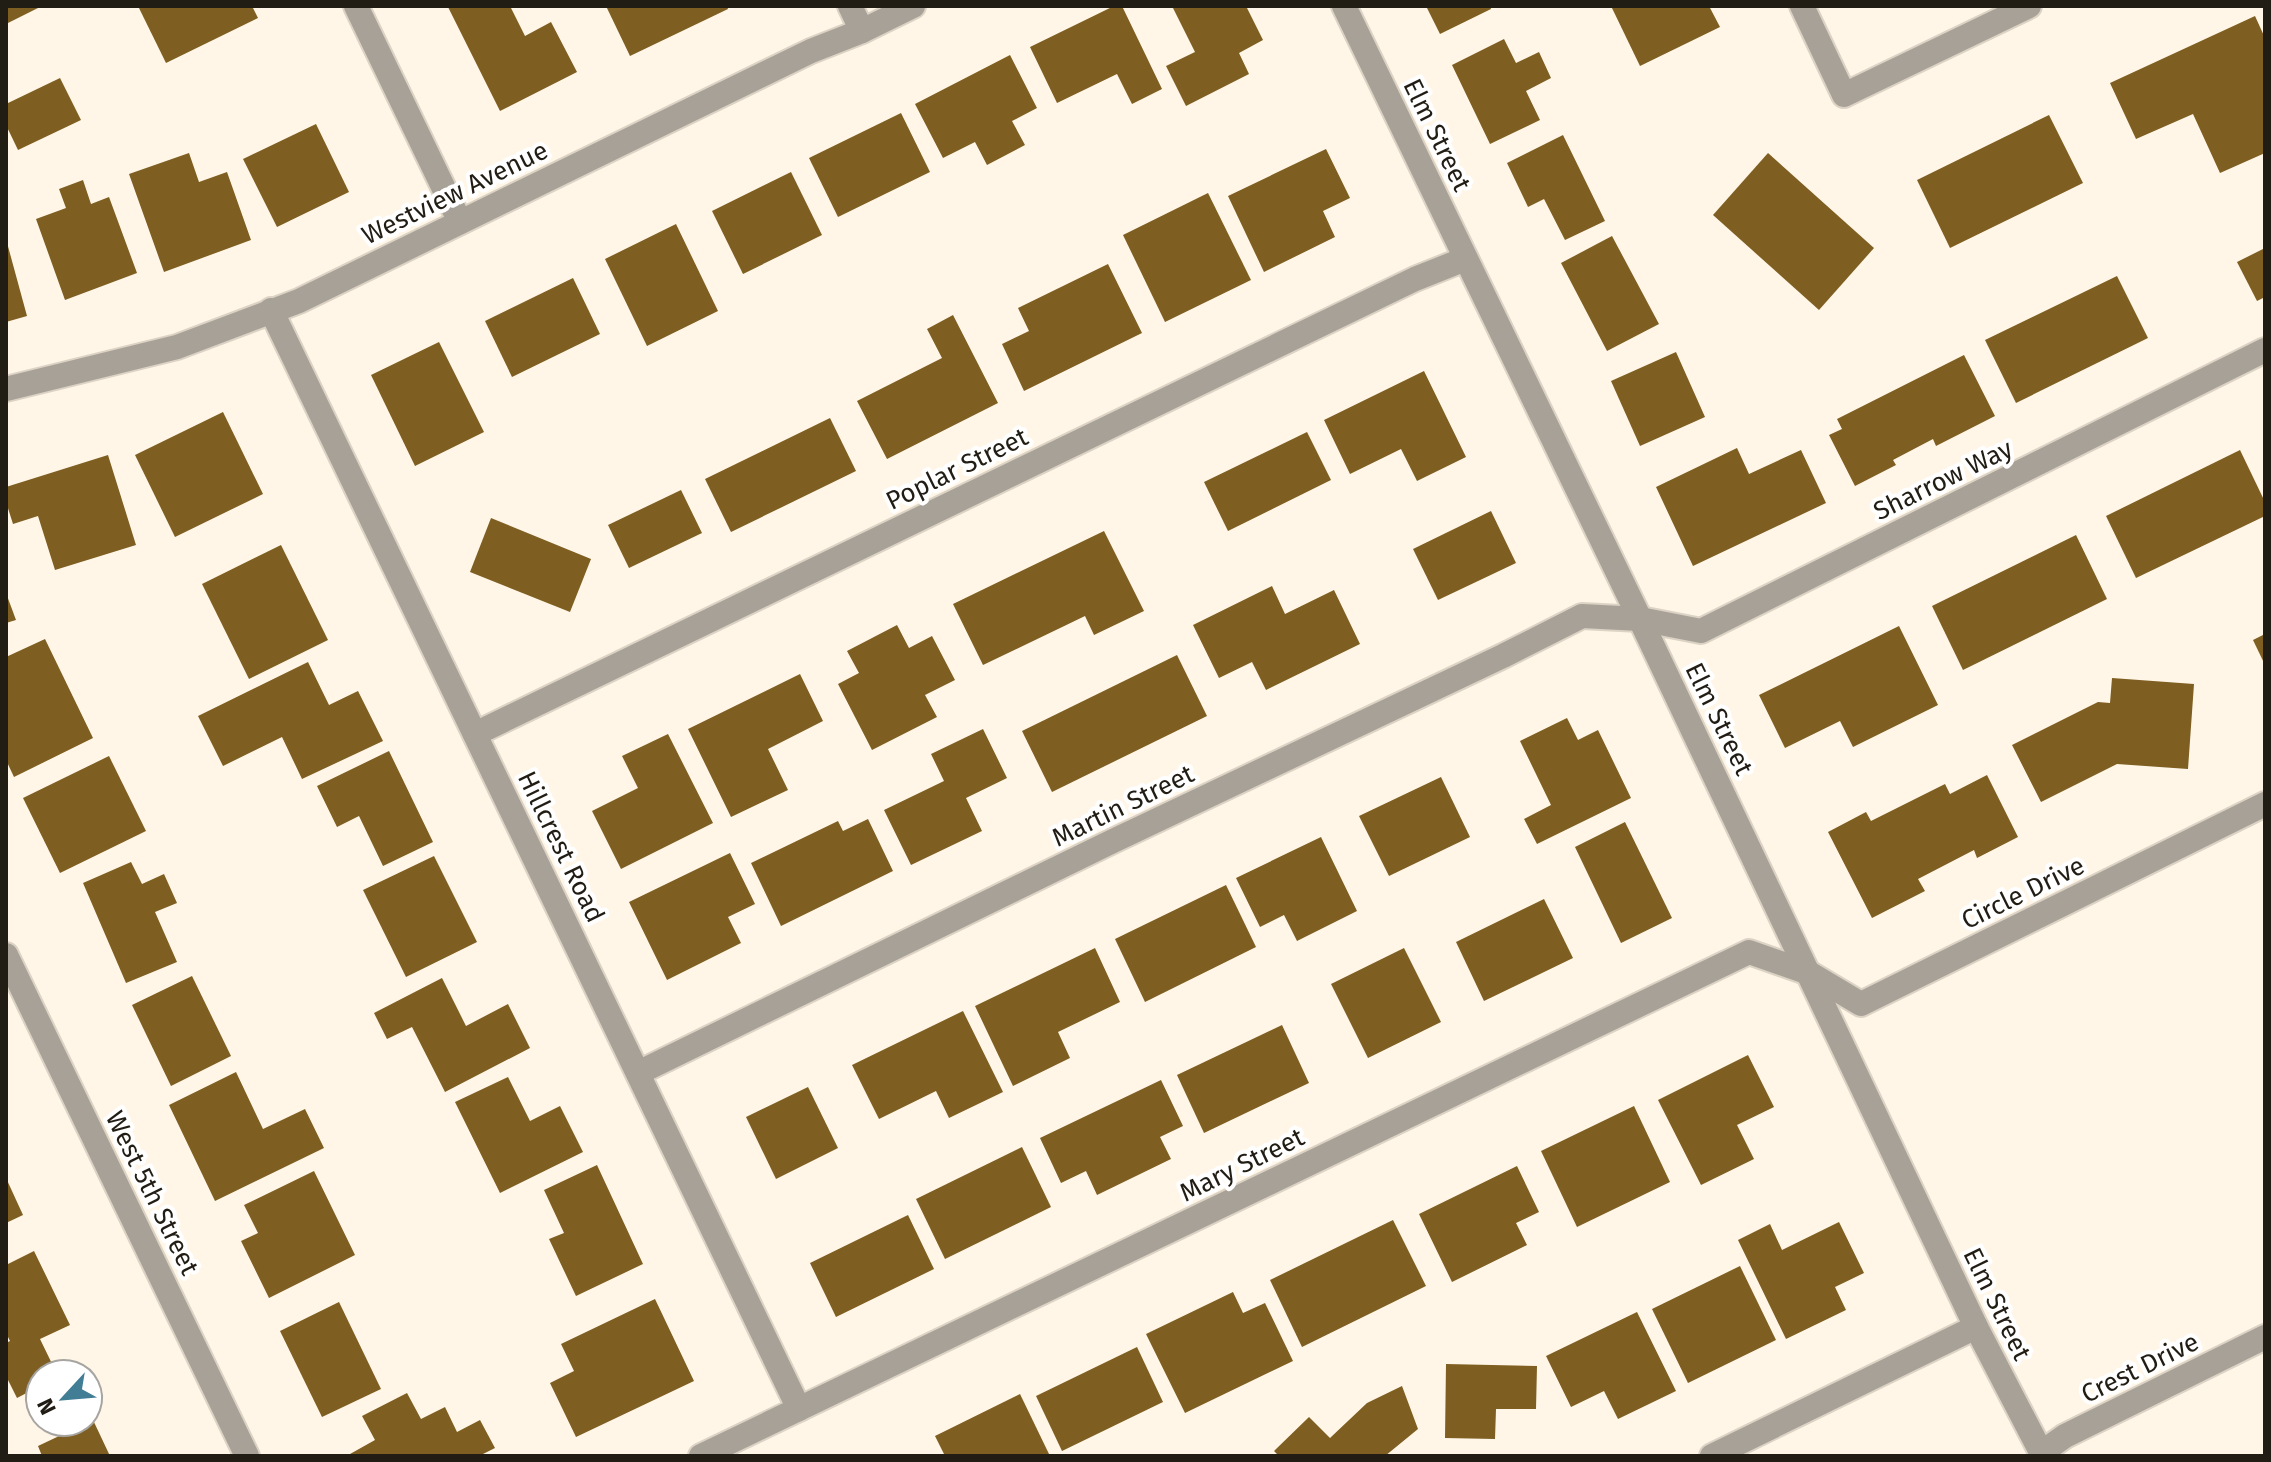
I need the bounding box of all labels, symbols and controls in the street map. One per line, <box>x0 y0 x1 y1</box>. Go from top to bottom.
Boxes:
street label: Elm Street <box>1397 74 1478 197</box>
street label: Westview Avenue <box>357 135 553 251</box>
street label: Poplar Street <box>881 421 1034 517</box>
street label: Sharrow Way <box>1868 433 2018 527</box>
street label: Elm Street <box>1679 658 1760 781</box>
street label: Martin Street <box>1047 758 1199 854</box>
street label: Hillcrest Road <box>511 766 611 928</box>
street label: Circle Drive <box>1956 850 2090 936</box>
street label: West 5th Street <box>99 1106 205 1281</box>
street label: Mary Street <box>1175 1121 1310 1208</box>
street label: Elm Street <box>1957 1243 2038 1366</box>
street label: Crest Drive <box>2076 1326 2204 1410</box>
north arrow <box>24 1358 104 1438</box>
text: N <box>31 1394 62 1419</box>

